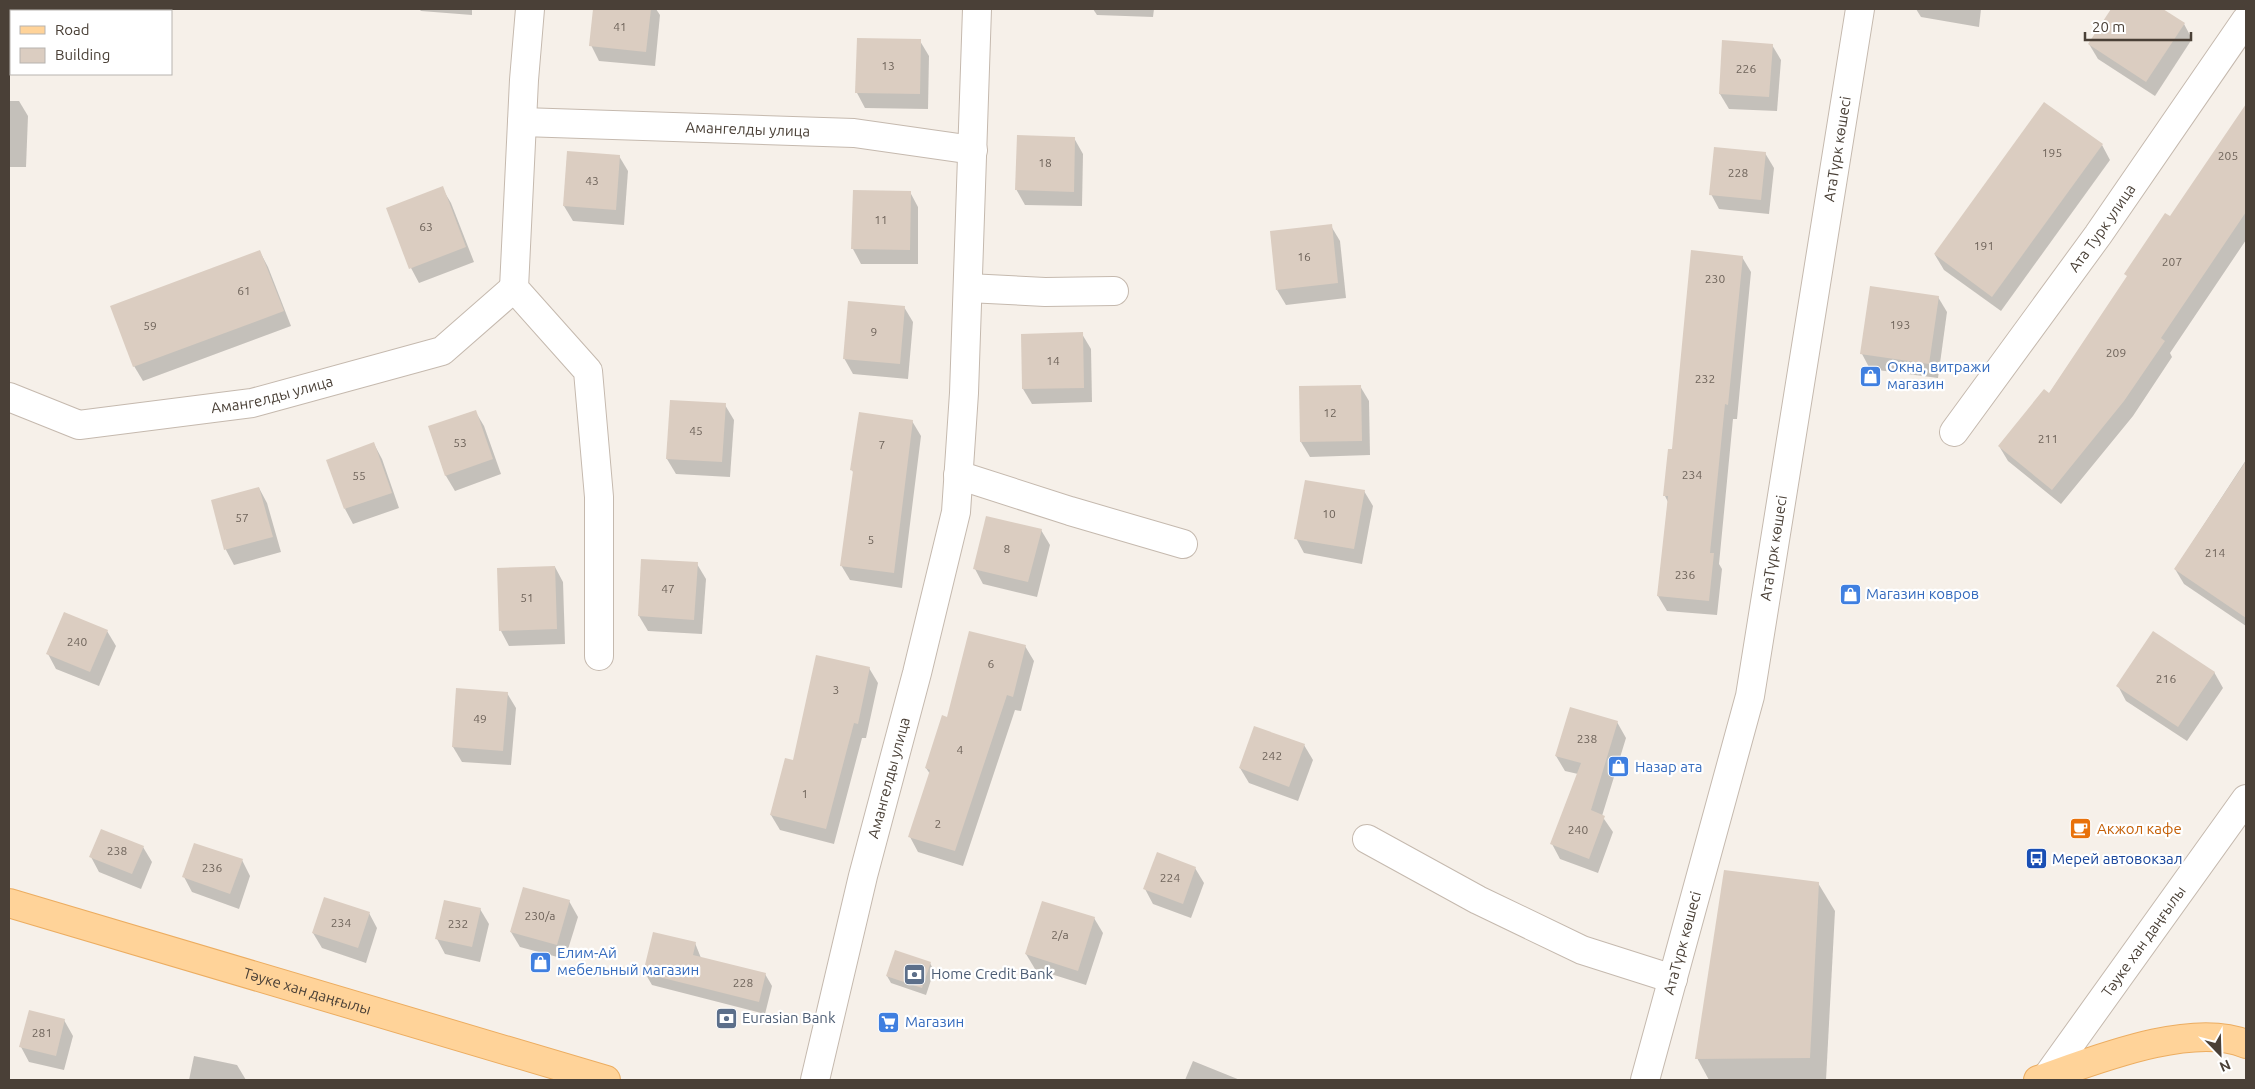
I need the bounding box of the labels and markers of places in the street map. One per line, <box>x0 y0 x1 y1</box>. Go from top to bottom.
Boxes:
place label: Окна, витражи магазин <box>1887 358 1990 392</box>
shop icon: Окна, витражи магазин <box>1859 364 1883 388</box>
shop icon: Магазин ковров <box>1838 582 1862 606</box>
place label: Магазин ковров <box>1866 585 1979 602</box>
shop icon: Назар ата <box>1607 755 1631 779</box>
place label: Назар ата <box>1635 758 1702 775</box>
cafe icon: Акжол кафе <box>2069 817 2093 841</box>
place label: Акжол кафе <box>2097 820 2182 837</box>
bus stop icon: Мерей автовокзал <box>2024 847 2048 871</box>
place label: Мерей автовокзал <box>2052 850 2183 867</box>
place label: Елим-Ай мебельный магазин <box>557 944 699 978</box>
shop icon: Елим-Ай мебельный магазин <box>529 950 553 974</box>
bank icon: Home Credit Bank <box>903 962 927 986</box>
place label: Home Credit Bank <box>931 965 1054 982</box>
bank icon: Eurasian Bank <box>714 1006 738 1030</box>
place label: Eurasian Bank <box>742 1009 836 1026</box>
supermarket icon: Магазин <box>877 1010 901 1034</box>
place label: Магазин <box>905 1013 964 1030</box>

